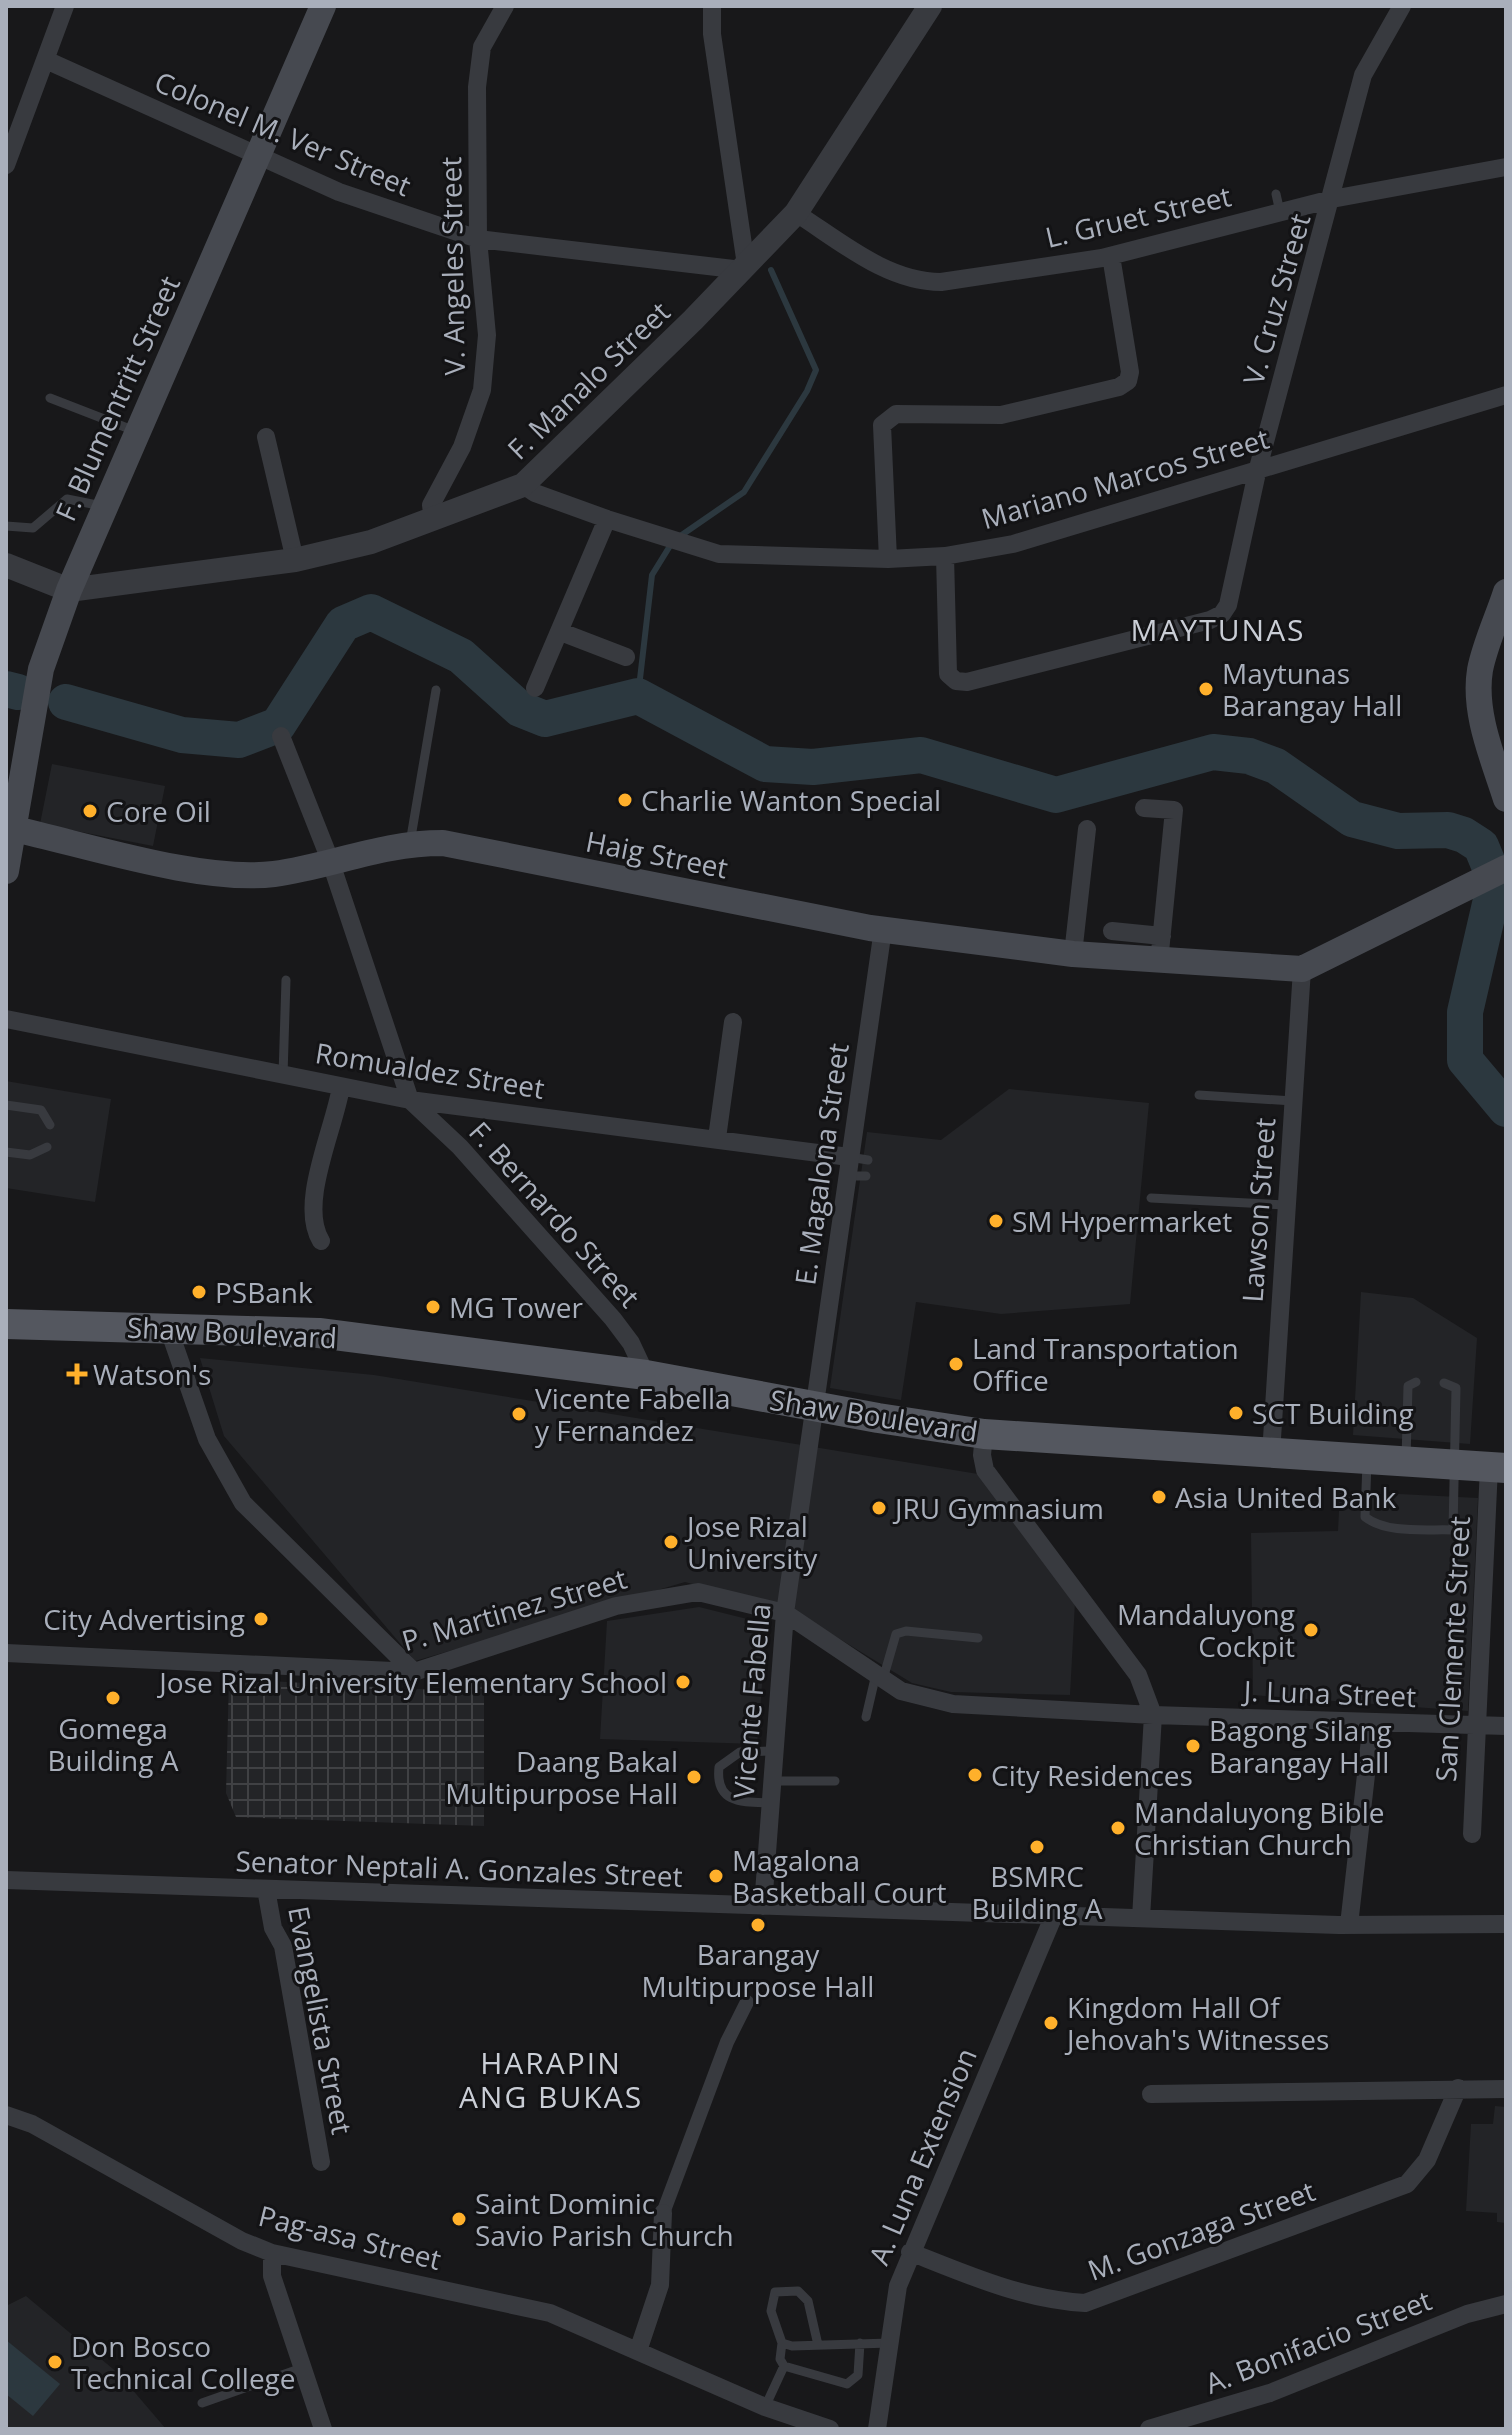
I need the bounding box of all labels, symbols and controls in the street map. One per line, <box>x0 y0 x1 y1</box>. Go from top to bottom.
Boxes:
street label: Colonel M. Ver Street <box>149 62 417 204</box>
street label: V. Angeles Street <box>431 156 473 376</box>
street label: L. Gruet Street <box>1041 176 1235 256</box>
street label: V. Cruz Street <box>1233 209 1319 389</box>
street label: F. Blumentritt Street <box>46 270 188 526</box>
street label: F. Manalo Street <box>499 293 677 467</box>
street label: Mariano Marcos Street <box>977 419 1273 537</box>
district label: MAYTUNAS <box>1130 609 1306 650</box>
place label: Maytunas Barangay Hall <box>1222 654 1402 724</box>
marker: Maytunas Barangay Hall <box>1197 680 1215 698</box>
place label: Charlie Wanton Special <box>641 781 941 819</box>
marker: Charlie Wanton Special <box>616 791 634 809</box>
place label: Core Oil <box>106 792 211 830</box>
marker: Core Oil <box>81 802 99 820</box>
street label: Haig Street <box>583 822 731 886</box>
street label: Romualdez Street <box>313 1033 547 1107</box>
street label: E. Magalona Street <box>785 1041 857 1287</box>
street label: F. Bernardo Street <box>461 1113 649 1315</box>
street label: Lawson Street <box>1233 1117 1283 1303</box>
place label: SM Hypermarket <box>1012 1202 1232 1240</box>
marker: SM Hypermarket <box>987 1212 1005 1230</box>
place label: PSBank <box>215 1273 313 1311</box>
marker: PSBank <box>190 1283 208 1301</box>
place label: MG Tower <box>449 1288 584 1326</box>
marker: MG Tower <box>424 1298 442 1316</box>
street label: Shaw Boulevard <box>126 1308 338 1356</box>
place label: Land Transportation Office <box>972 1329 1239 1399</box>
place label: Watson's <box>93 1355 211 1393</box>
marker: Land Transportation Office <box>947 1355 965 1373</box>
marker: Watson's <box>68 1365 86 1383</box>
place label: Vicente Fabella y Fernandez <box>535 1379 731 1449</box>
street label: Shaw Boulevard <box>767 1380 981 1450</box>
place label: SCT Building <box>1252 1394 1414 1432</box>
marker: SCT Building <box>1227 1404 1245 1422</box>
marker: Vicente Fabella y Fernandez <box>510 1405 528 1423</box>
place label: Asia United Bank <box>1175 1478 1397 1516</box>
marker: Asia United Bank <box>1150 1488 1168 1506</box>
place label: JRU Gymnasium <box>892 1489 1104 1527</box>
marker: JRU Gymnasium <box>870 1499 888 1517</box>
place label: Jose Rizal University <box>684 1507 818 1577</box>
street label: San Clemente Street <box>1426 1515 1478 1783</box>
marker: Jose Rizal University <box>662 1533 680 1551</box>
street label: P. Martinez Street <box>397 1559 631 1659</box>
place label: Mandaluyong Cockpit <box>1117 1595 1295 1665</box>
place label: City Advertising <box>43 1600 245 1638</box>
street label: Vicente Fabella <box>724 1602 778 1800</box>
marker: City Advertising <box>252 1610 270 1628</box>
marker: Mandaluyong Cockpit <box>1302 1621 1320 1639</box>
place label: Jose Rizal University Elementary School <box>156 1663 667 1701</box>
street label: J. Luna Street <box>1240 1671 1417 1715</box>
marker: Jose Rizal University Elementary School <box>674 1673 692 1691</box>
marker: Gomega Building A <box>104 1689 122 1707</box>
place label: Gomega Building A <box>48 1709 179 1779</box>
place label: Bagong Silang Barangay Hall <box>1209 1711 1392 1781</box>
marker: Bagong Silang Barangay Hall <box>1184 1737 1202 1755</box>
place label: Daang Bakal Multipurpose Hall <box>445 1742 678 1812</box>
place label: City Residences <box>991 1756 1193 1794</box>
marker: City Residences <box>966 1766 984 1784</box>
marker: Daang Bakal Multipurpose Hall <box>685 1768 703 1786</box>
place label: Mandaluyong Bible Christian Church <box>1134 1793 1384 1863</box>
marker: Mandaluyong Bible Christian Church <box>1109 1819 1127 1837</box>
marker: BSMRC Building A <box>1028 1838 1046 1856</box>
street label: Senator Neptali A. Gonzales Street <box>235 1841 683 1895</box>
place label: Magalona Basketball Court <box>732 1841 947 1911</box>
place label: BSMRC Building A <box>972 1857 1103 1927</box>
marker: Magalona Basketball Court <box>707 1867 725 1885</box>
street label: Evangelista Street <box>280 1903 362 2137</box>
marker: Barangay Multipurpose Hall <box>749 1916 767 1934</box>
place label: Barangay Multipurpose Hall <box>642 1935 874 2005</box>
place label: Kingdom Hall Of Jehovah's Witnesses <box>1064 1988 1329 2058</box>
marker: Kingdom Hall Of Jehovah's Witnesses <box>1042 2014 1060 2032</box>
district label: HARAPIN ANG BUKAS <box>459 2042 643 2117</box>
street label: A. Luna Extension <box>859 2042 985 2270</box>
street label: M. Gonzaga Street <box>1082 2171 1320 2289</box>
place label: Saint Dominic Savio Parish Church <box>475 2184 734 2254</box>
street label: Pag-asa Street <box>255 2196 445 2278</box>
marker: Saint Dominic Savio Parish Church <box>450 2210 468 2228</box>
street label: A. Bonifacio Street <box>1199 2280 1437 2402</box>
place label: Don Bosco Technical College <box>71 2327 296 2397</box>
marker: Don Bosco Technical College <box>46 2353 64 2371</box>

